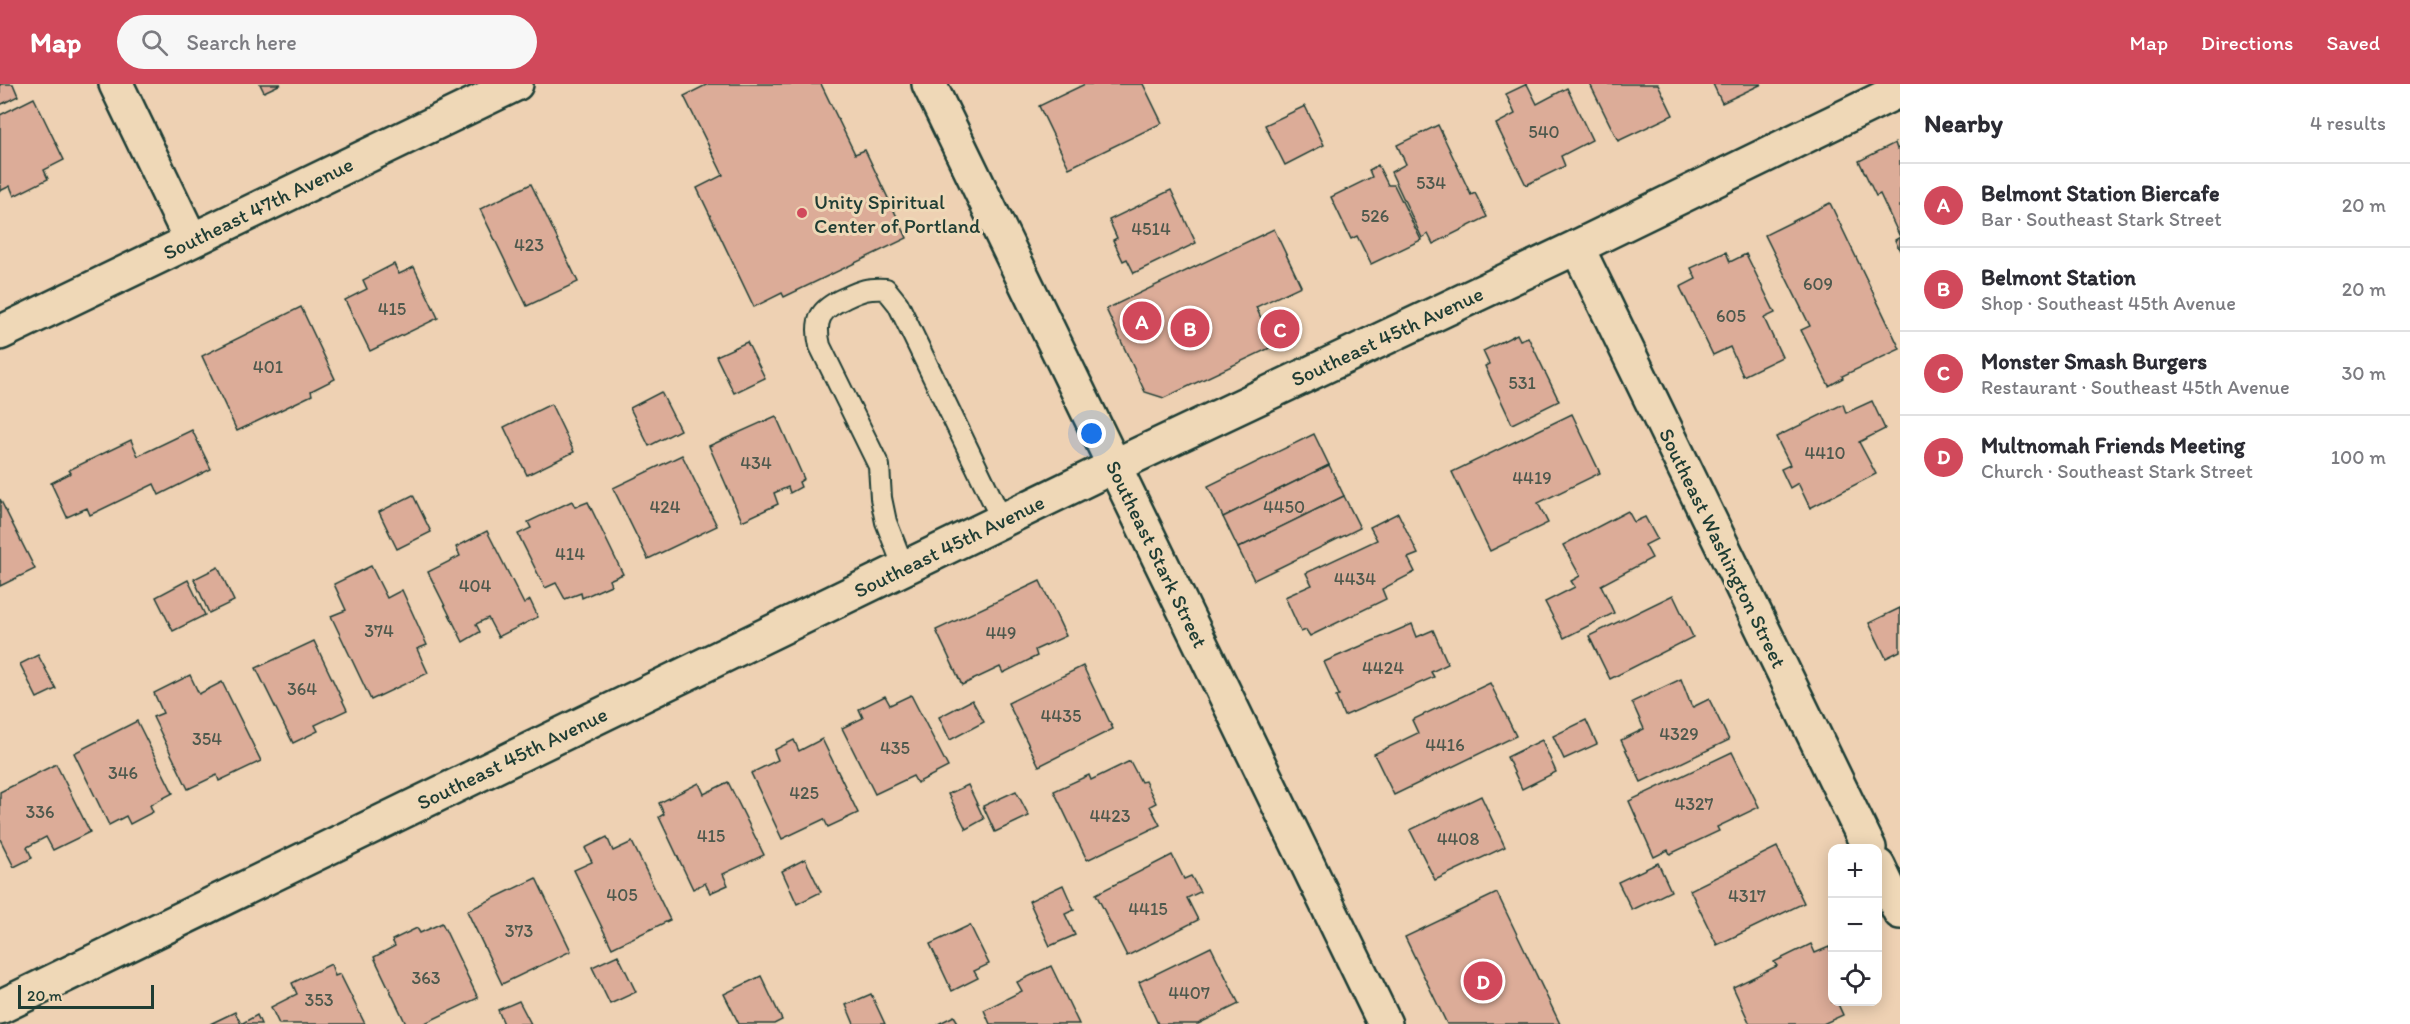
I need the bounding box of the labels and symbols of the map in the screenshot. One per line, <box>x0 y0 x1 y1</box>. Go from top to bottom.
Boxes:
house number: 540 <box>1528 121 1560 143</box>
street label: Southeast 47th Avenue <box>159 151 357 265</box>
house number: 534 <box>1416 172 1446 194</box>
place label: Unity Spiritual Center of Portland <box>814 189 981 238</box>
house number: 526 <box>1361 205 1389 227</box>
marker: Unity Spiritual Center of Portland <box>795 206 809 220</box>
house number: 4514 <box>1131 218 1171 240</box>
house number: 423 <box>514 234 544 256</box>
house number: 609 <box>1803 273 1833 295</box>
street label: Southeast 45th Avenue <box>1287 281 1487 391</box>
house number: 415 <box>378 298 406 320</box>
pin: A <box>1122 298 1162 344</box>
house number: 605 <box>1716 305 1746 327</box>
pin: B <box>1170 306 1210 350</box>
pin: C <box>1260 306 1300 352</box>
house number: 401 <box>253 356 283 378</box>
house number: 531 <box>1508 372 1536 394</box>
your location <box>1077 419 1106 448</box>
street label: Southeast Washington Street <box>1654 424 1792 672</box>
house number: 4410 <box>1804 442 1846 464</box>
house number: 434 <box>740 452 772 474</box>
street label: Southeast Stark Street <box>1101 456 1213 652</box>
house number: 4419 <box>1512 467 1552 489</box>
street label: Southeast 45th Avenue <box>850 489 1048 603</box>
house number: 424 <box>649 496 681 518</box>
house number: 4450 <box>1263 496 1305 518</box>
house number: 414 <box>555 543 585 565</box>
house number: 4434 <box>1334 568 1376 590</box>
house number: 404 <box>459 575 492 597</box>
house number: 374 <box>364 620 394 642</box>
house number: 449 <box>985 622 1017 644</box>
house number: 4424 <box>1362 657 1404 679</box>
house number: 364 <box>287 678 317 700</box>
street label: Southeast 45th Avenue <box>413 701 611 815</box>
house number: 4435 <box>1041 705 1081 727</box>
house number: 4329 <box>1659 723 1699 745</box>
house number: 354 <box>192 728 222 750</box>
house number: 4416 <box>1425 734 1465 756</box>
house number: 435 <box>880 737 910 759</box>
house number: 346 <box>108 762 138 784</box>
house number: 425 <box>789 782 819 804</box>
house number: 4327 <box>1674 793 1714 815</box>
house number: 336 <box>25 801 55 823</box>
house number: 4423 <box>1090 805 1131 827</box>
house number: 415 <box>697 825 725 847</box>
house number: 4408 <box>1437 828 1479 850</box>
house number: 405 <box>606 884 638 906</box>
house number: 4317 <box>1728 885 1766 907</box>
house number: 4415 <box>1128 898 1168 920</box>
house number: 373 <box>505 920 533 942</box>
pin: D <box>1464 958 1502 1004</box>
house number: 363 <box>411 967 441 989</box>
scale bar <box>18 982 154 1010</box>
house number: 4407 <box>1168 982 1210 1004</box>
house number: 353 <box>304 989 334 1011</box>

